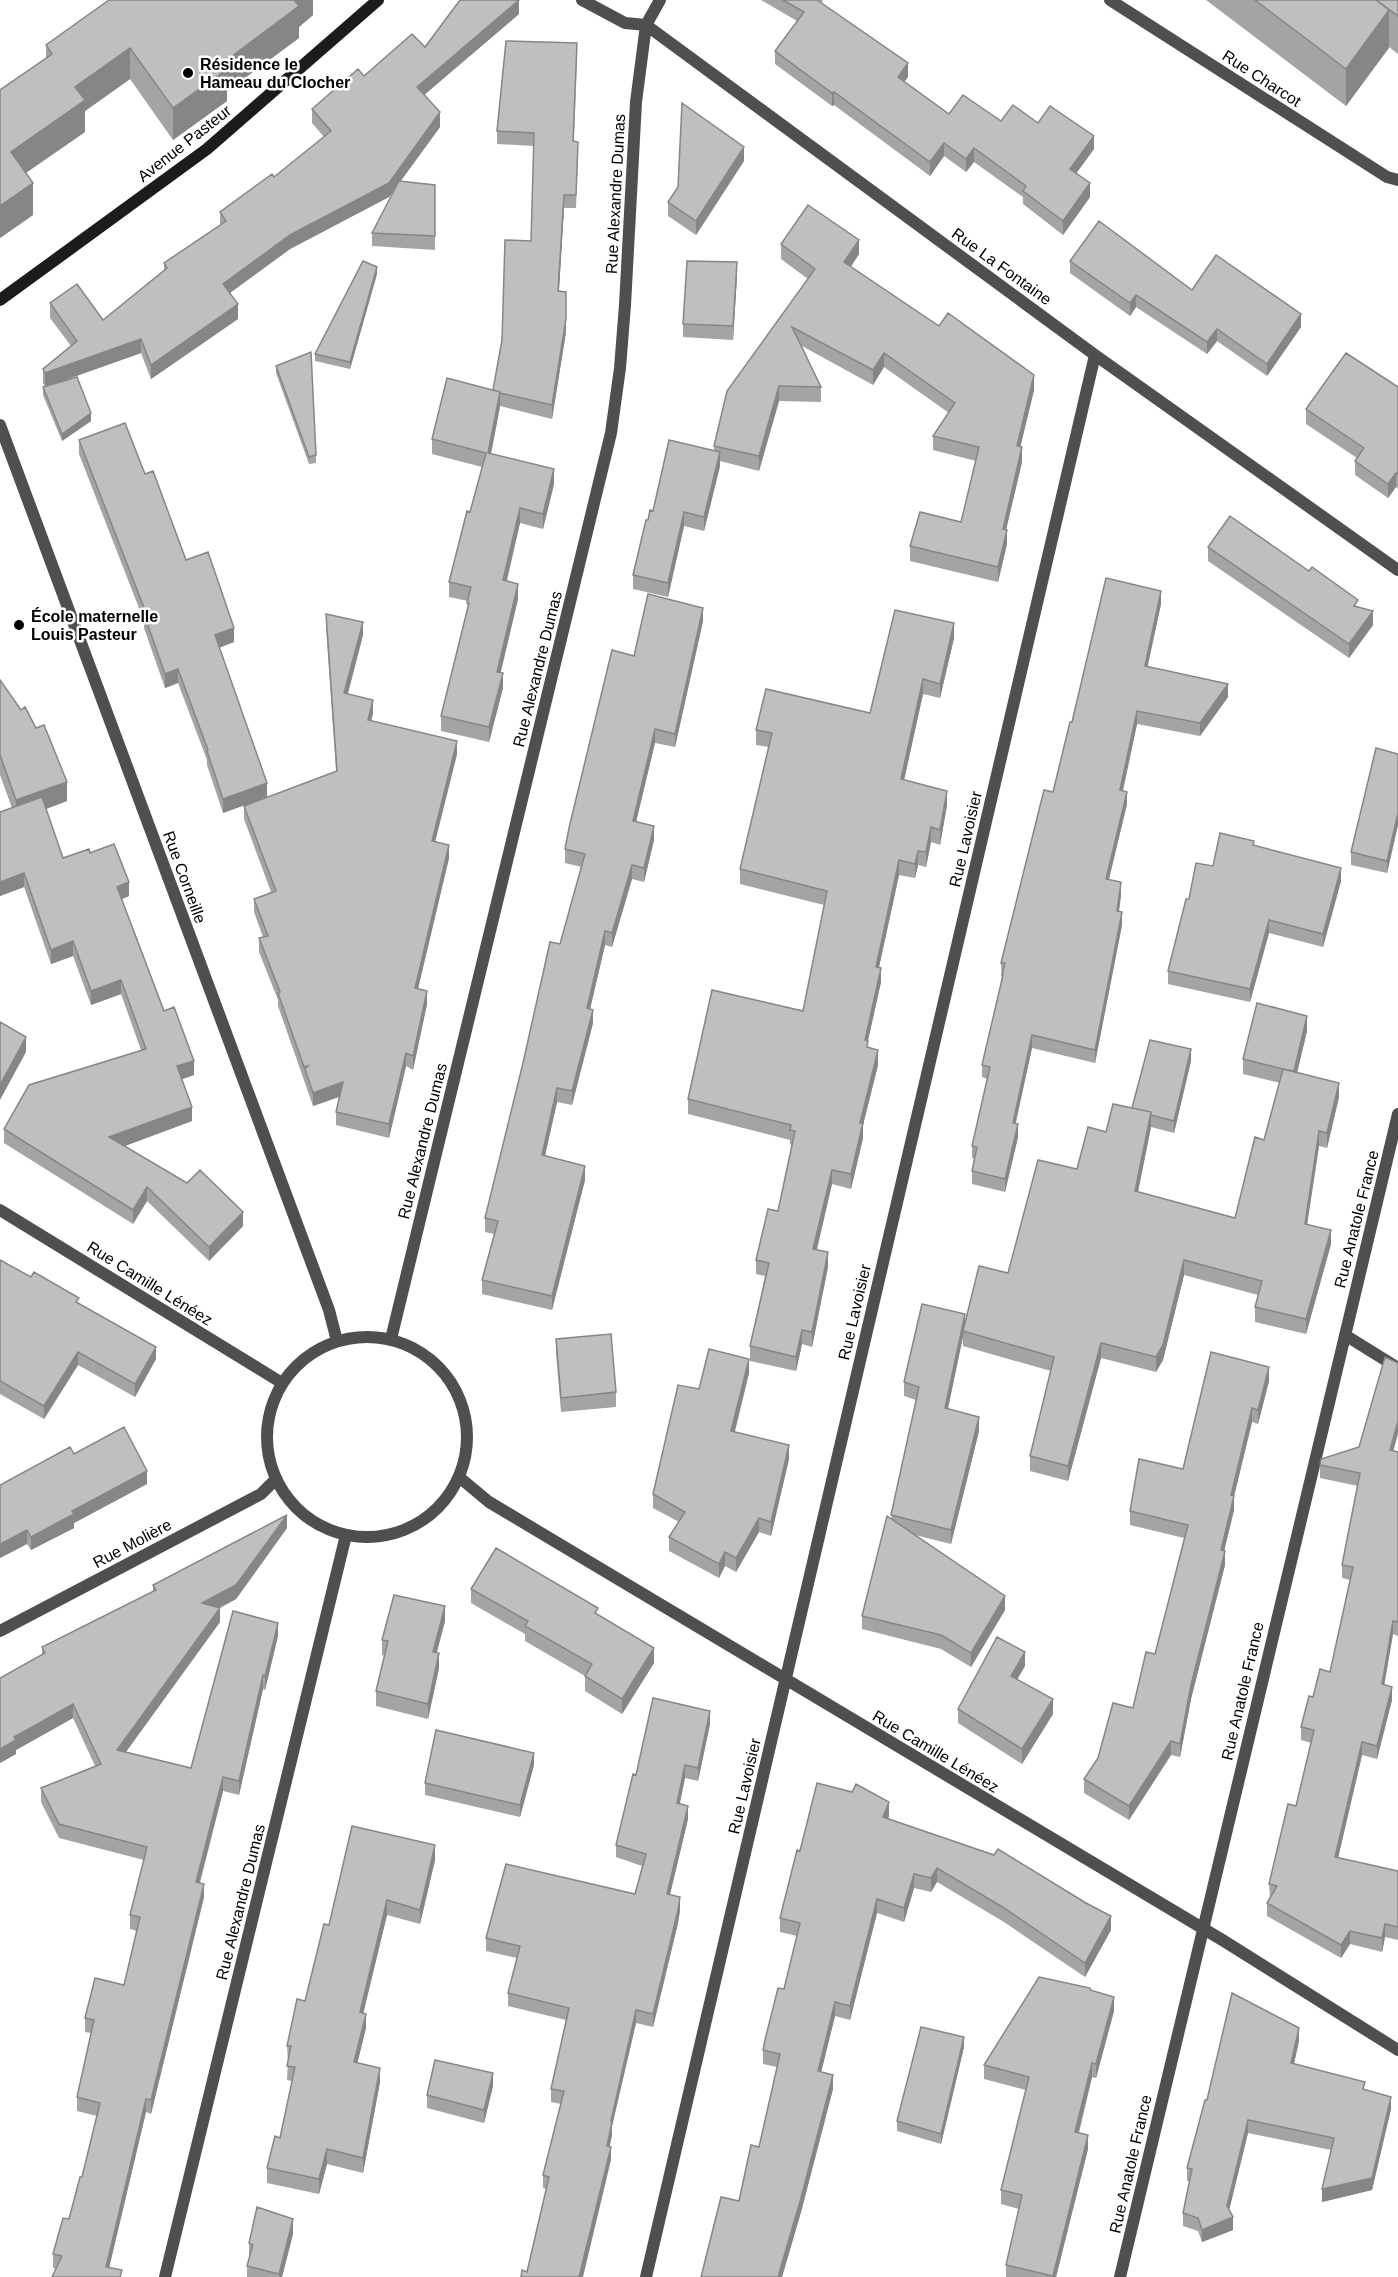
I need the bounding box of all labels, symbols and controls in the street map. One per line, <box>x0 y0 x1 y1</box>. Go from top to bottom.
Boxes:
street label: Rue Charcot <box>1219 47 1304 110</box>
place label: Résidence le Hameau du Clocher <box>200 56 350 91</box>
marker: Résidence le Hameau du Clocher <box>181 66 195 80</box>
street label: Avenue Pasteur <box>134 101 235 185</box>
street label: Rue Alexandre Dumas <box>603 114 628 274</box>
street label: Rue La Fontaine <box>949 225 1055 308</box>
street label: Rue Alexandre Dumas <box>510 589 565 749</box>
place label: École maternelle Louis Pasteur <box>31 607 158 643</box>
marker: École maternelle Louis Pasteur <box>12 618 26 632</box>
street label: Rue Lavoisier <box>946 789 985 889</box>
street label: Rue Corneille <box>160 829 209 926</box>
street label: Rue Alexandre Dumas <box>395 1061 450 1221</box>
street label: Rue Anatole France <box>1331 1148 1382 1290</box>
street label: Rue Camille Lénéez <box>84 1238 215 1329</box>
street label: Rue Lavoisier <box>835 1262 874 1362</box>
street label: Rue Molière <box>90 1516 174 1571</box>
street label: Rue Anatole France <box>1218 1620 1267 1762</box>
street label: Rue Camille Lénéez <box>870 1707 1002 1796</box>
street label: Rue Lavoisier <box>725 1736 764 1836</box>
street label: Rue Alexandre Dumas <box>213 1822 268 1982</box>
street label: Rue Anatole France <box>1106 2093 1155 2235</box>

